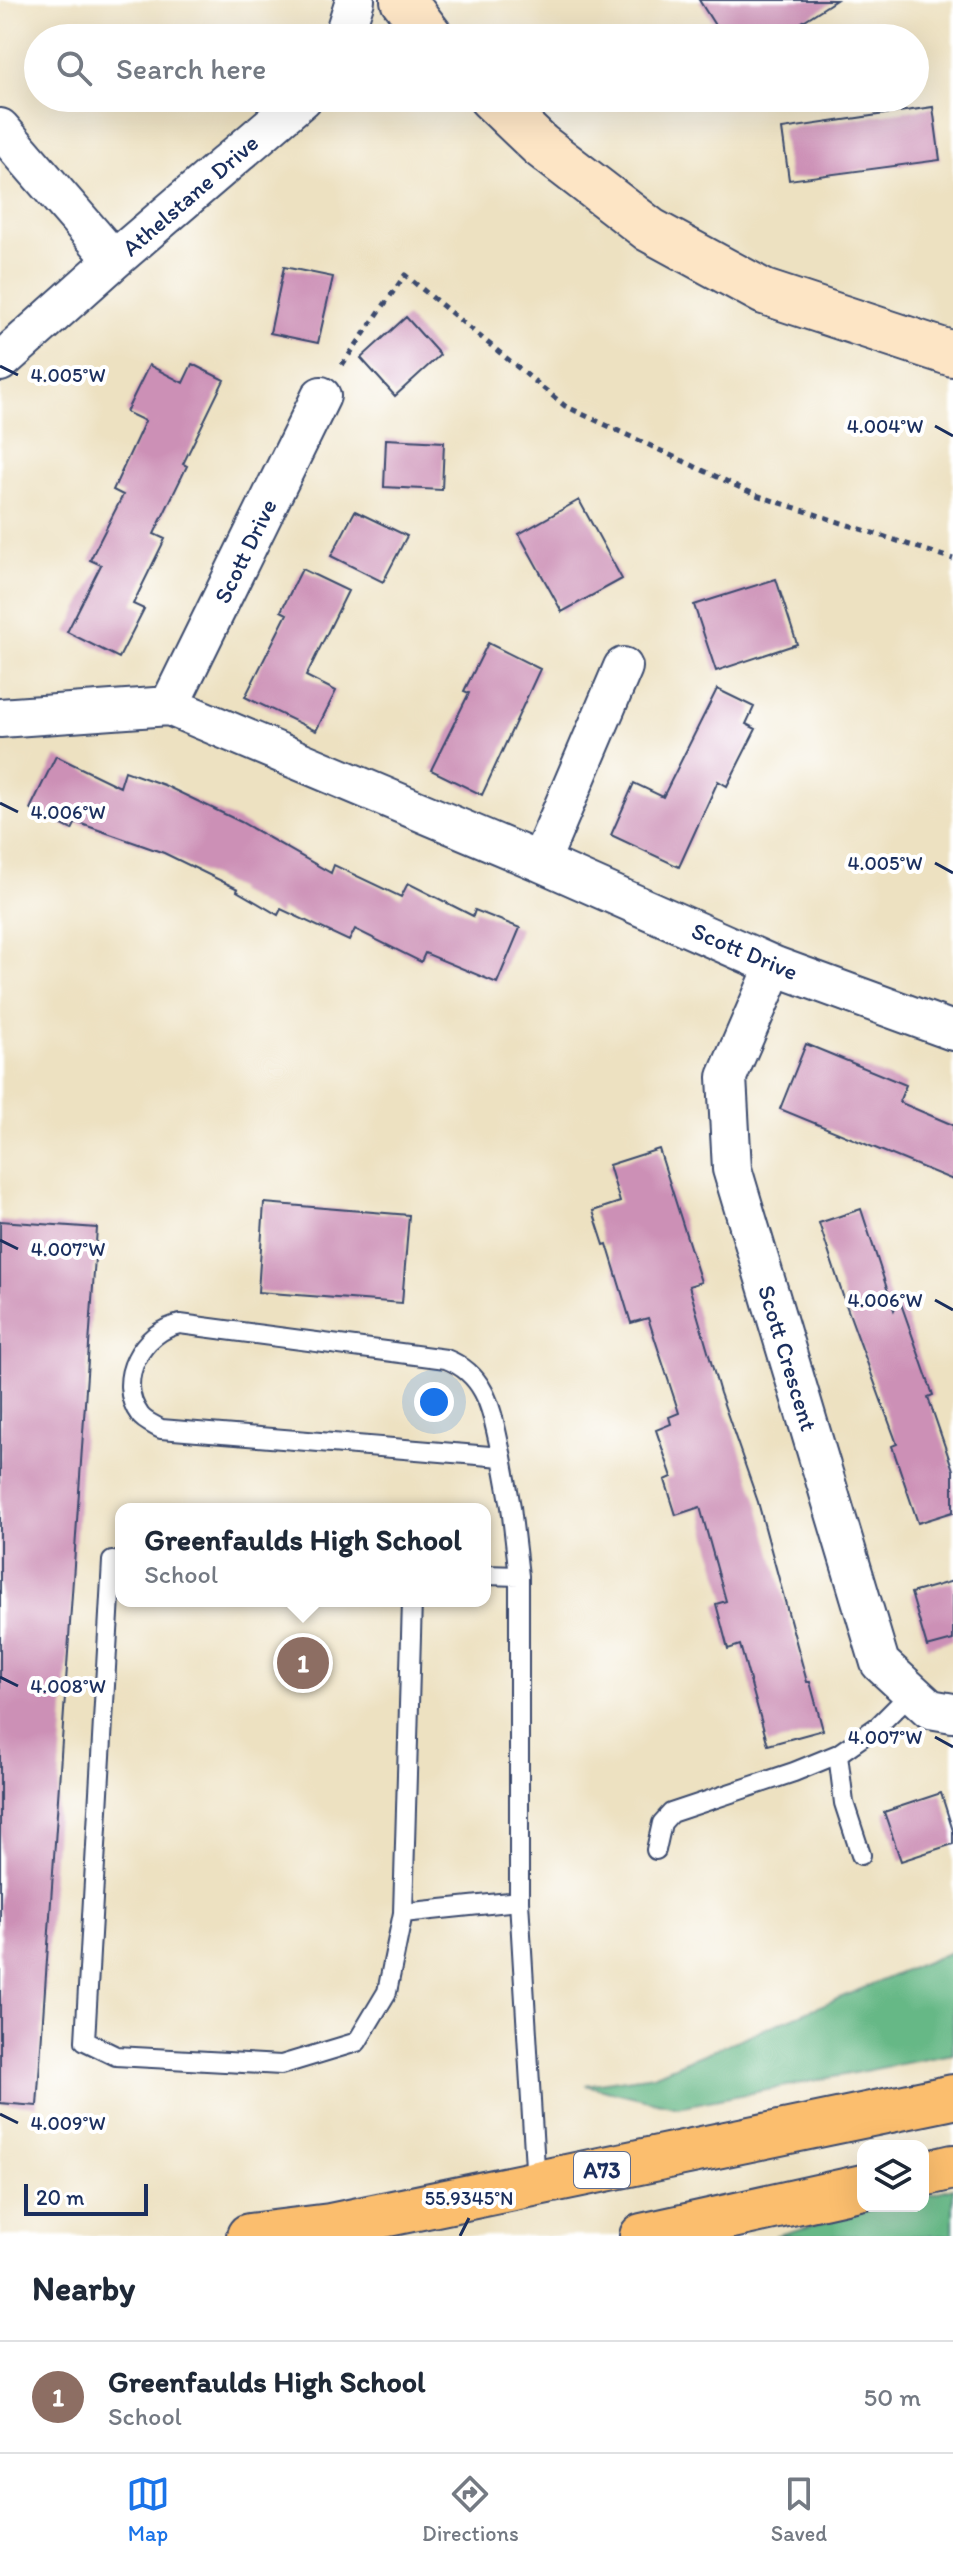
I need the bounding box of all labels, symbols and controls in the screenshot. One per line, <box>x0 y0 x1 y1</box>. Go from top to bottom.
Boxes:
search box <box>24 24 929 112</box>
icon: search <box>52 46 96 90</box>
text: Search here <box>116 50 266 87</box>
street label: Athelstane Drive <box>116 128 264 262</box>
text: 4.005°W <box>30 363 106 387</box>
text: 4.004°W <box>847 414 923 438</box>
street label: Scott Drive <box>207 494 283 608</box>
text: 4.006°W <box>30 800 106 824</box>
text: 4.005°W <box>847 851 923 875</box>
street label: Scott Drive <box>688 916 802 986</box>
text: 4.007°W <box>31 1237 105 1261</box>
street label: Scott Crescent <box>752 1282 824 1434</box>
text: 4.006°W <box>847 1288 923 1312</box>
your location <box>414 1382 454 1422</box>
popup <box>115 1503 491 1607</box>
text: Greenfaulds High School <box>144 1521 462 1558</box>
text: School <box>144 1558 218 1590</box>
pin: 1 <box>277 1633 329 1693</box>
text: 4.008°W <box>30 1674 106 1698</box>
text: 4.007°W <box>848 1725 922 1749</box>
text: 4.009°W <box>30 2111 106 2135</box>
map controls <box>857 2140 929 2212</box>
button: layers <box>857 2140 929 2212</box>
road number: A73 <box>574 2152 630 2188</box>
scale bar <box>24 2180 148 2216</box>
text: 20 m <box>36 2184 85 2211</box>
text: 55.9345°N <box>424 2186 514 2210</box>
text: Nearby <box>32 2268 135 2309</box>
text: Greenfaulds High School <box>108 2363 426 2400</box>
text: 1 <box>52 2381 64 2413</box>
text: 50 m <box>864 2381 921 2413</box>
text: School <box>108 2400 182 2432</box>
tab: Map <box>126 2472 170 2547</box>
tab: Directions <box>422 2472 519 2547</box>
tab: Saved <box>771 2472 827 2547</box>

